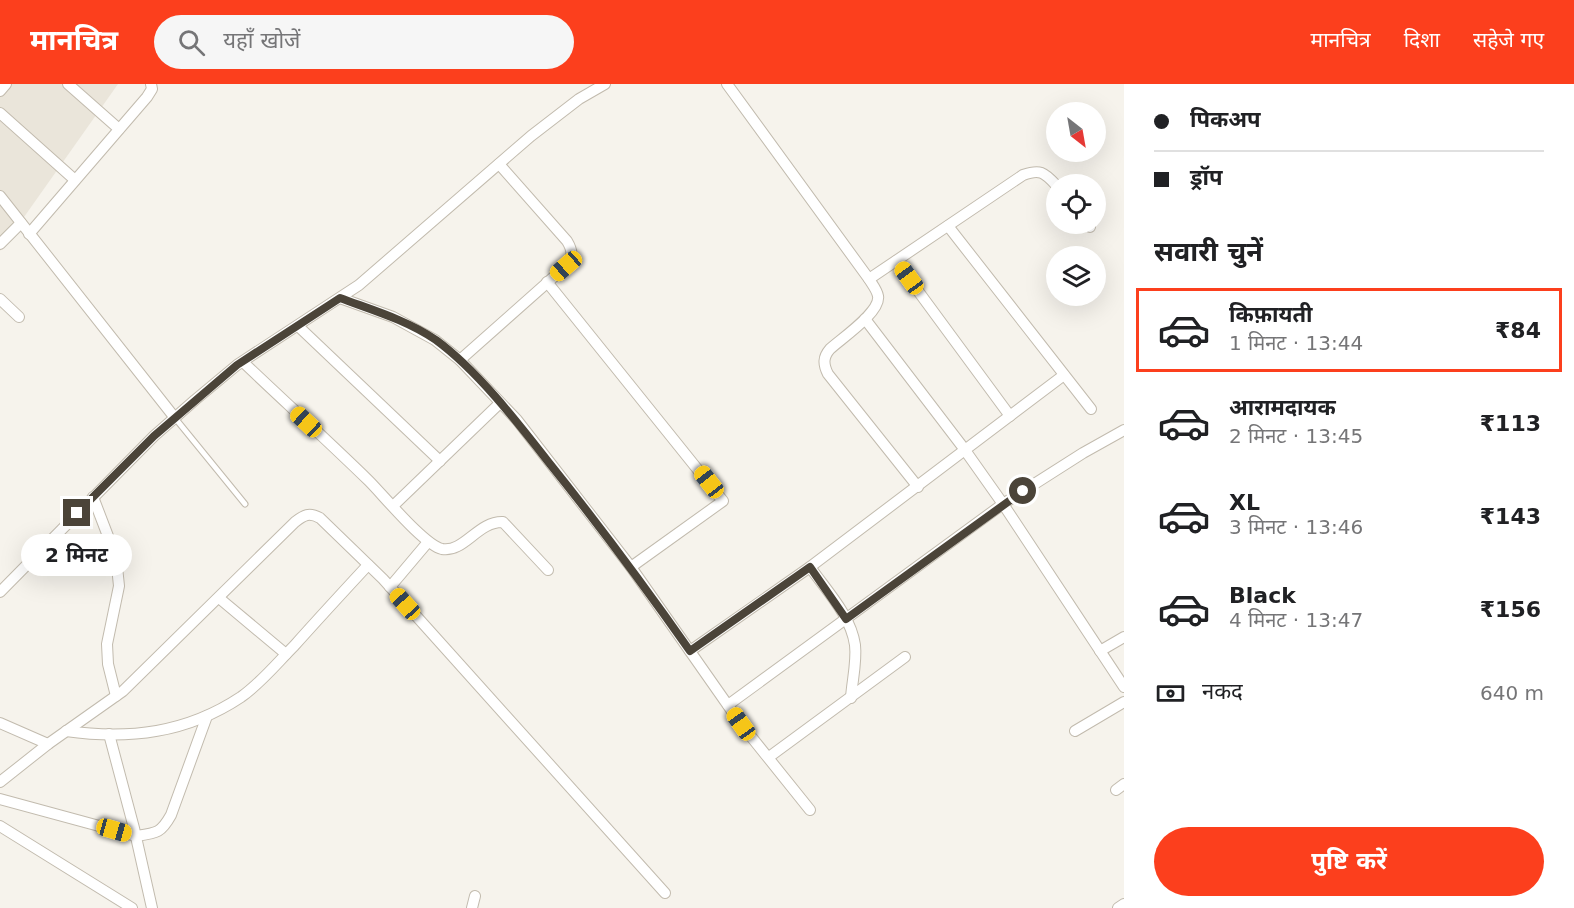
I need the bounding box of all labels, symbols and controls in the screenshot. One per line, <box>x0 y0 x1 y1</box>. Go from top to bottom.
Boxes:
search box <box>154 15 574 69</box>
text: मानचित्र <box>30 24 118 57</box>
icon: search <box>175 26 208 59</box>
text: यहाँ खोजें <box>223 28 300 53</box>
text: मानचित्र <box>1311 28 1371 52</box>
text: दिशा <box>1404 28 1440 52</box>
text: सहेजे गए <box>1473 28 1544 52</box>
north arrow <box>1046 102 1106 162</box>
map controls <box>1046 102 1106 306</box>
text: पिकअप <box>1190 107 1261 132</box>
text: ड्रॉप <box>1190 165 1223 190</box>
button: locate <box>1046 174 1106 234</box>
text: सवारी चुनें <box>1154 236 1263 267</box>
button: layers <box>1046 246 1106 306</box>
car <box>547 247 585 285</box>
car <box>891 258 927 298</box>
text: किफ़ायती <box>1229 302 1313 327</box>
icon: car <box>1157 303 1211 357</box>
text: ₹84 <box>1495 318 1541 343</box>
text: 1 मिनट · 13:44 <box>1229 331 1363 355</box>
text: आरामदायक <box>1229 395 1336 420</box>
icon: car <box>1157 396 1211 450</box>
car <box>287 403 325 441</box>
text: ₹113 <box>1480 411 1541 436</box>
text: 2 मिनट · 13:45 <box>1229 424 1363 448</box>
car <box>691 462 727 502</box>
route start <box>1009 477 1036 504</box>
icon: car <box>1157 489 1211 543</box>
text: XL <box>1229 490 1260 515</box>
route end <box>63 499 90 526</box>
text: ₹143 <box>1480 504 1541 529</box>
text: 3 मिनट · 13:46 <box>1229 515 1363 539</box>
callout: 2 मिनट <box>22 534 132 576</box>
text: 2 मिनट <box>45 543 108 567</box>
icon: car <box>1157 582 1211 636</box>
text: Black <box>1229 583 1296 608</box>
car <box>386 585 424 623</box>
text: ₹156 <box>1480 597 1541 622</box>
text: 4 मिनट · 13:47 <box>1229 608 1363 632</box>
icon: cash <box>1154 677 1187 710</box>
text: नकद <box>1202 679 1243 704</box>
text: 640 m <box>1480 681 1544 705</box>
car <box>723 704 759 744</box>
car <box>94 816 134 844</box>
button: पुष्टि करें <box>1154 827 1544 896</box>

